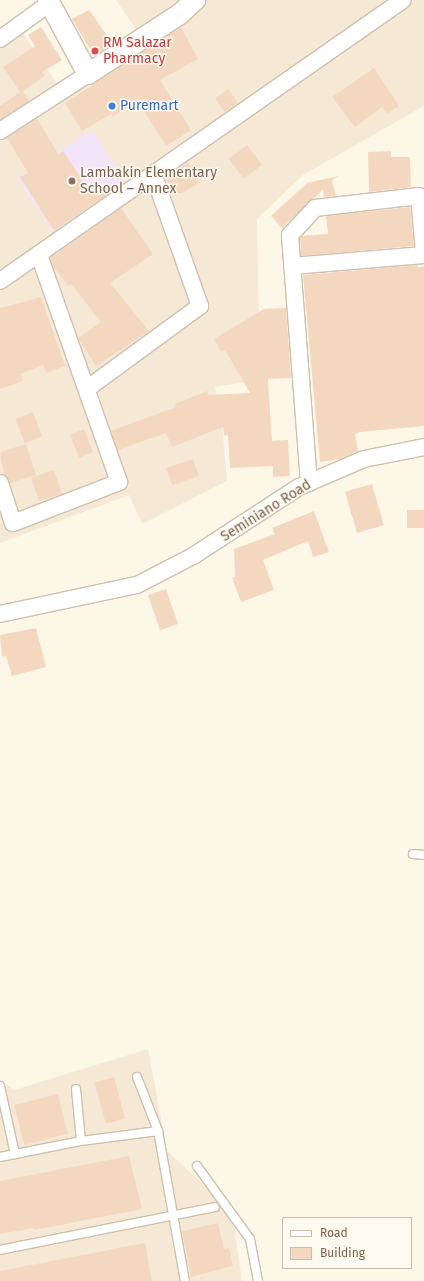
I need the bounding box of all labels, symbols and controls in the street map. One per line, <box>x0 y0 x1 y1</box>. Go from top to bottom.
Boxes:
place label: RM Salazar Pharmacy <box>103 35 172 68</box>
marker: RM Salazar Pharmacy <box>90 46 100 56</box>
place label: Puremart <box>120 98 179 114</box>
marker: Puremart <box>107 101 117 111</box>
place label: Lambakin Elementary School – Annex <box>80 165 217 198</box>
marker: Lambakin Elementary School – Annex <box>67 176 77 186</box>
street label: Seminiano Road <box>218 476 314 546</box>
legend <box>282 1217 412 1269</box>
text: Road <box>320 1226 348 1240</box>
text: Building <box>320 1246 365 1260</box>

